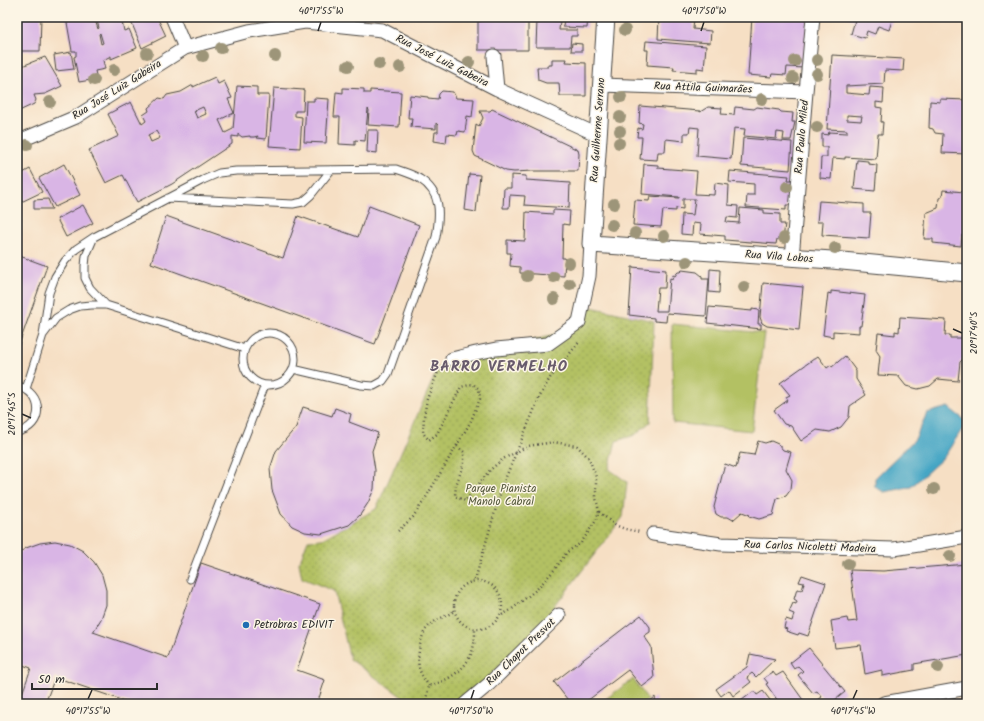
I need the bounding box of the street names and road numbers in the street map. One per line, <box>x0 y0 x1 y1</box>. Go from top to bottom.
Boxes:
street label: Rua José Luiz Gabeira <box>392 30 492 92</box>
street label: Rua José Luiz Gabeira <box>69 55 165 125</box>
street label: Rua Guilherme Serrano <box>585 77 611 183</box>
street label: Rua Attila Guimarães <box>654 77 753 99</box>
street label: Rua Paulo Miled <box>790 99 814 175</box>
street label: Rua Vila Lobos <box>744 246 814 268</box>
street label: Rua Carlos Nicoletti Madeira <box>744 536 876 558</box>
street label: Rua Chapot Presvot <box>482 613 560 690</box>

